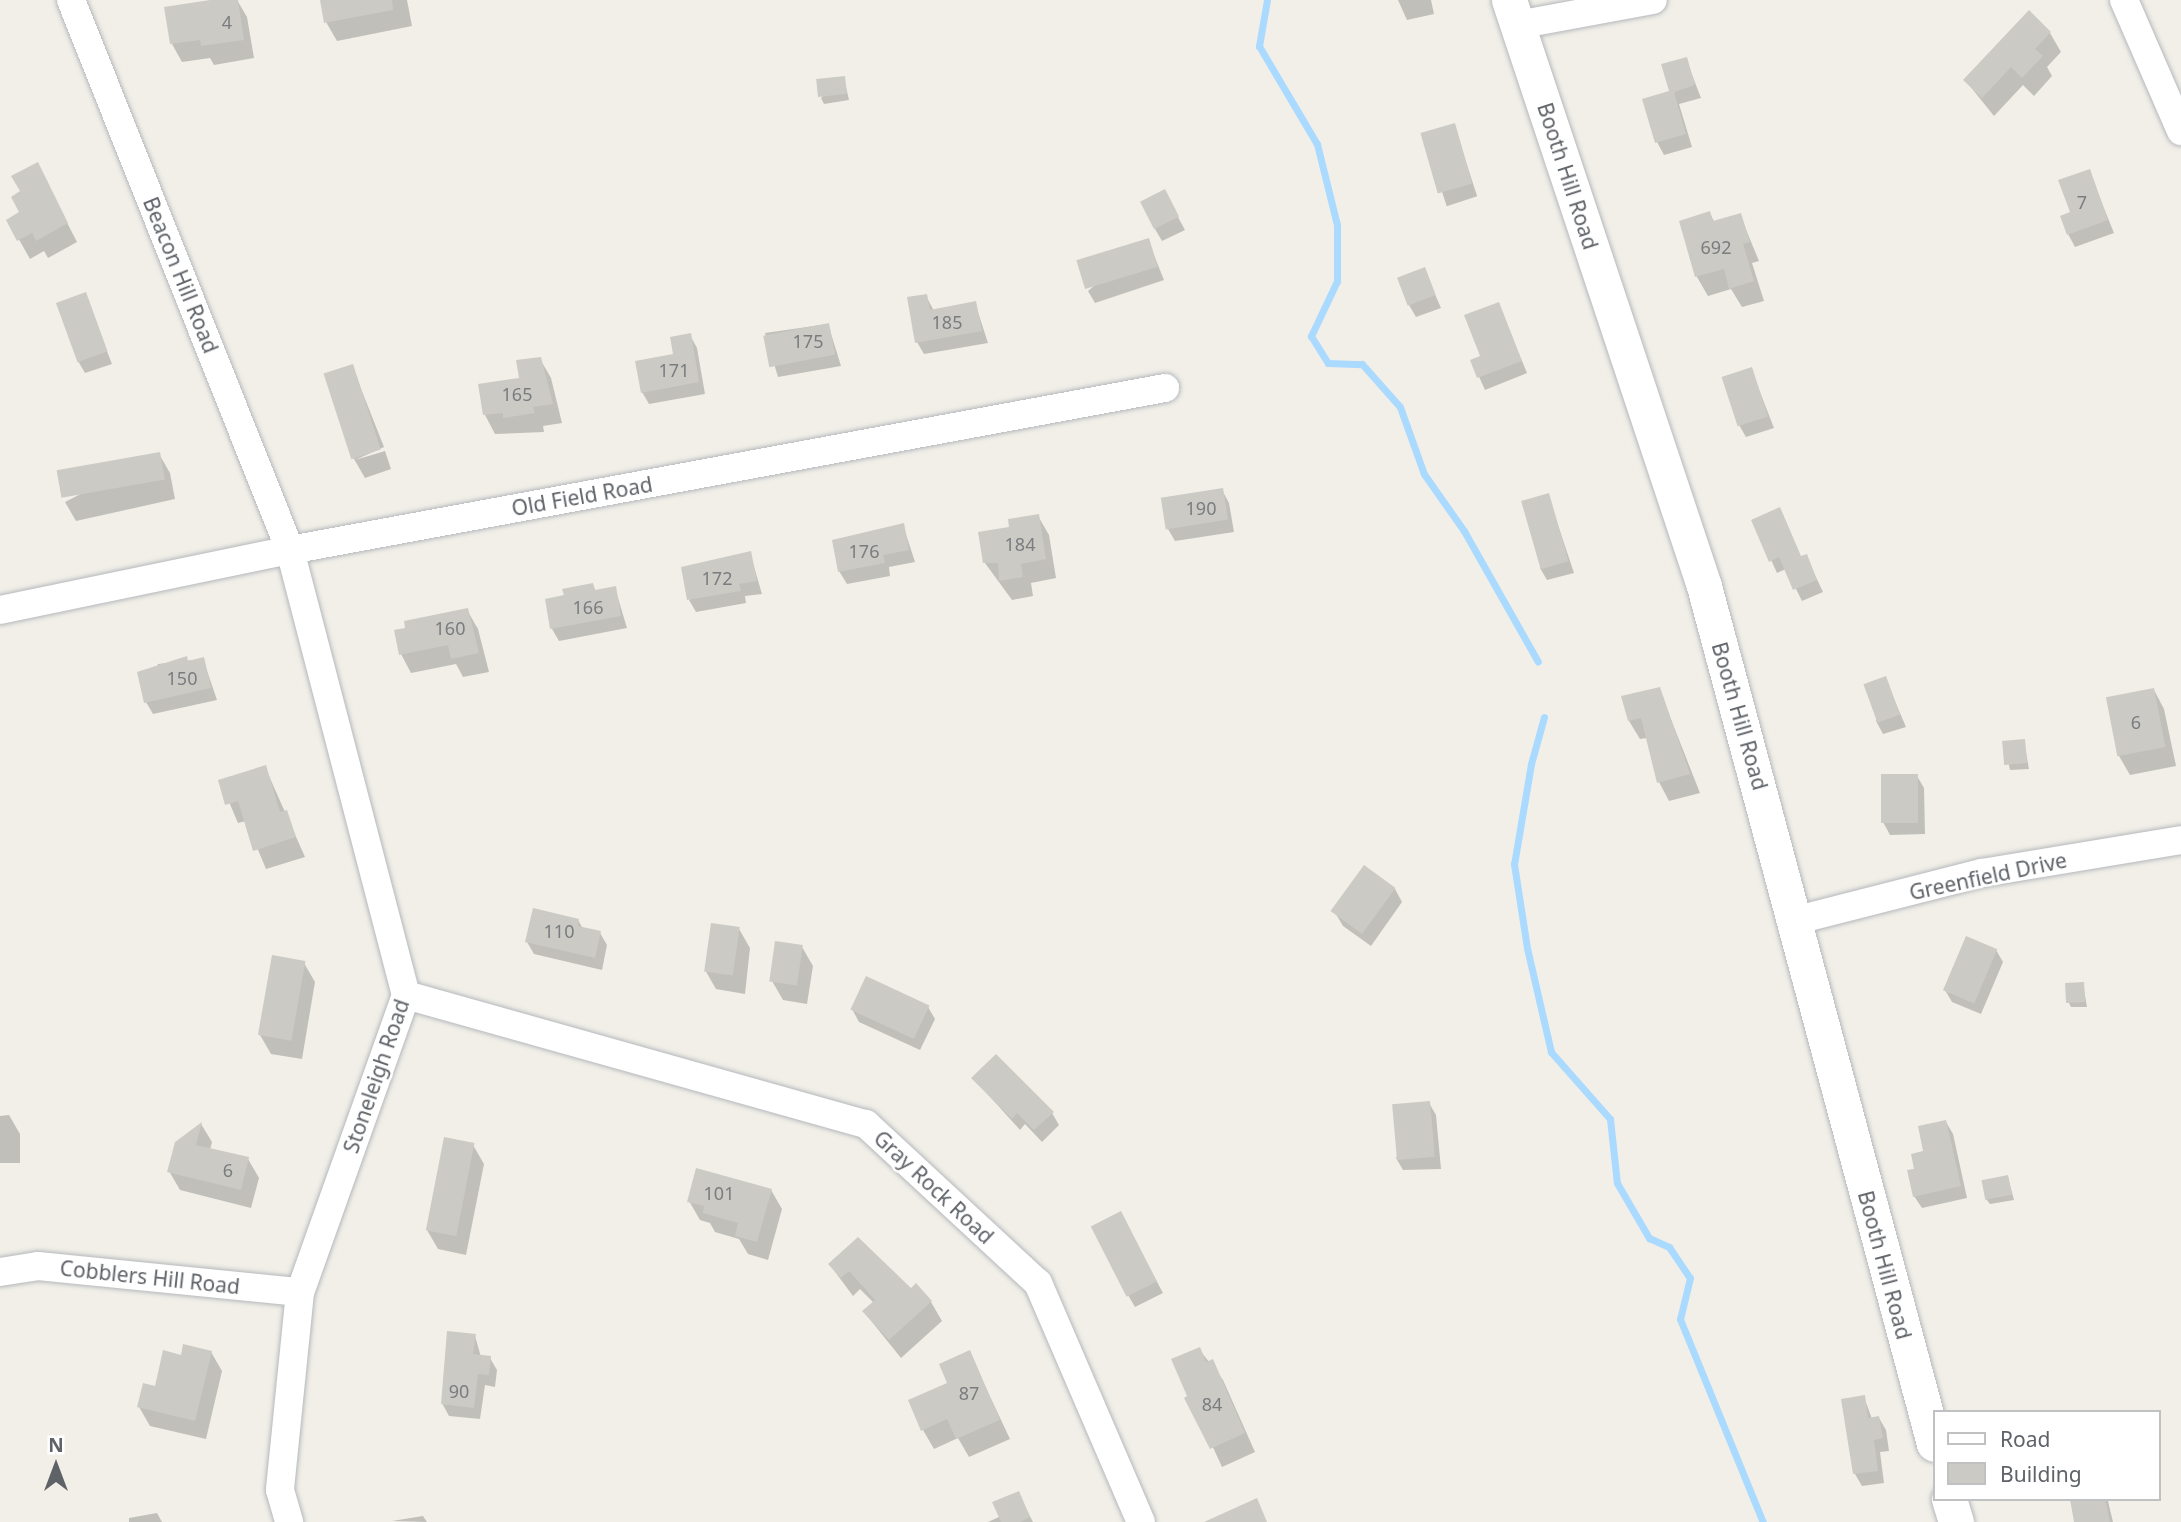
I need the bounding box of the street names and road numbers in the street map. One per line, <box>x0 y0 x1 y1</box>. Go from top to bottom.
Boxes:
street label: Booth Hill Road <box>1532 99 1604 253</box>
street label: Beacon Hill Road <box>138 193 224 357</box>
street label: Old Field Road <box>510 471 654 521</box>
street label: Booth Hill Road <box>1707 639 1773 793</box>
street label: Greenfield Drive <box>1907 847 2069 905</box>
street label: Stoneleigh Road <box>338 996 414 1156</box>
street label: Gray Rock Road <box>869 1125 999 1249</box>
street label: Booth Hill Road <box>1853 1188 1917 1342</box>
street label: Cobblers Hill Road <box>59 1255 241 1299</box>

